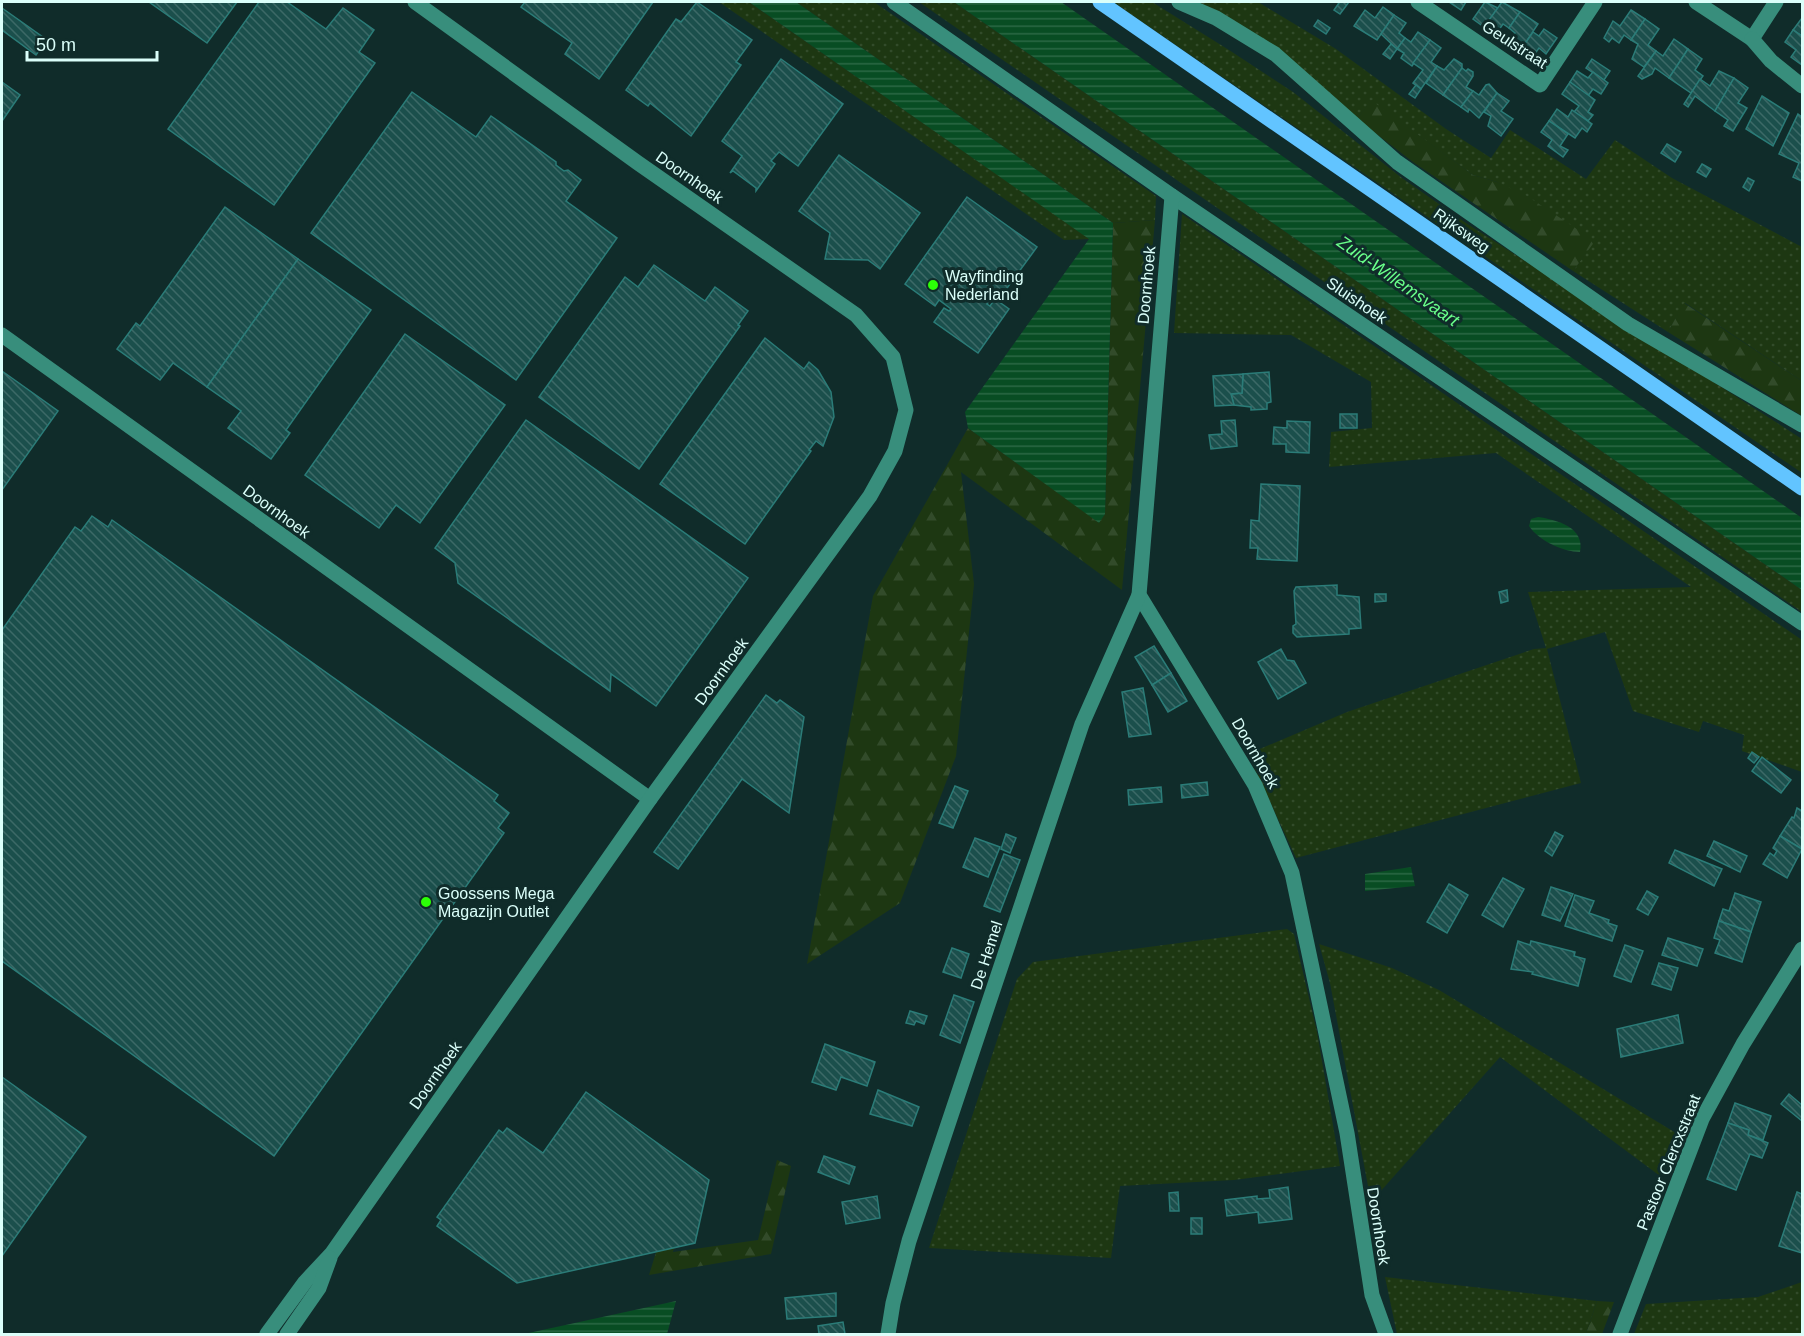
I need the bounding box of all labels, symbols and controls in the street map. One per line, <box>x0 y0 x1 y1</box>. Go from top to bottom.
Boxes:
street label: Geulstraat <box>1479 17 1551 72</box>
scale bar <box>27 24 158 62</box>
text: 50 m <box>36 35 76 55</box>
street label: Doornhoek <box>653 148 727 207</box>
street label: Rijksweg <box>1431 205 1493 256</box>
water label: Zuid-Willemsvaart <box>1333 231 1463 331</box>
street label: Doornhoek <box>1135 244 1158 325</box>
place label: Wayfinding Nederland <box>945 268 1024 303</box>
street label: Sluishoek <box>1323 274 1391 327</box>
marker: Wayfinding Nederland <box>926 278 940 292</box>
street label: Doornhoek <box>240 482 314 542</box>
street label: Doornhoek <box>692 634 752 708</box>
street label: Doornhoek <box>1229 715 1283 792</box>
place label: Goossens Mega Magazijn Outlet <box>438 885 555 920</box>
marker: Goossens Mega Magazijn Outlet <box>419 895 433 909</box>
street label: De Hemel <box>967 919 1006 992</box>
street label: Doornhoek <box>406 1038 465 1112</box>
street label: Pastoor Clercxstraat <box>1633 1091 1704 1233</box>
street label: Doornhoek <box>1364 1186 1393 1267</box>

